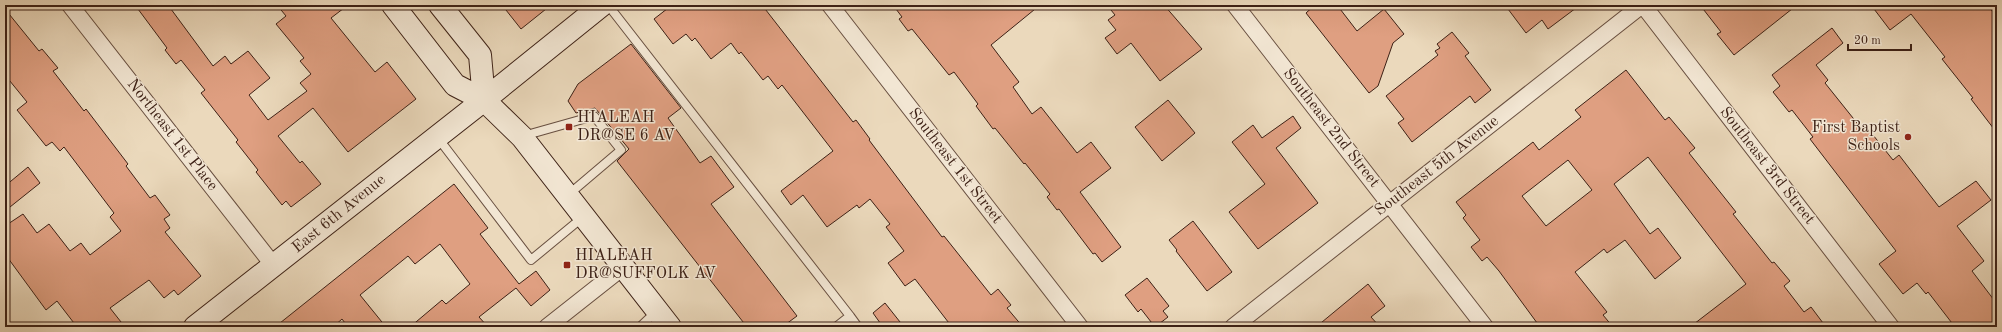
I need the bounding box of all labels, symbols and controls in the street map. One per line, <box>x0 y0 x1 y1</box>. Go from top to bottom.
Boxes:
scale bar <box>1848 26 1911 52</box>
text: 20 m <box>1854 35 1881 47</box>
street label: Southeast 2nd Street <box>1280 65 1383 191</box>
street label: Northeast 1st Place <box>123 76 221 194</box>
street label: Southeast 3rd Street <box>1716 104 1818 228</box>
street label: Southeast 1st Street <box>905 105 1005 227</box>
place label: HIALEAH DR@SE 6 AV <box>577 110 675 144</box>
street label: Southeast 5th Avenue <box>1372 113 1502 219</box>
place label: First Baptist Schools <box>1812 120 1900 154</box>
marker: HIALEAH DR@SE 6 AV <box>564 122 574 132</box>
marker: First Baptist Schools <box>1903 132 1913 142</box>
street label: East 6th Avenue <box>289 172 389 256</box>
place label: HIALEAH DR@SUFFOLK AV <box>575 248 716 282</box>
marker: HIALEAH DR@SUFFOLK AV <box>562 260 572 270</box>

